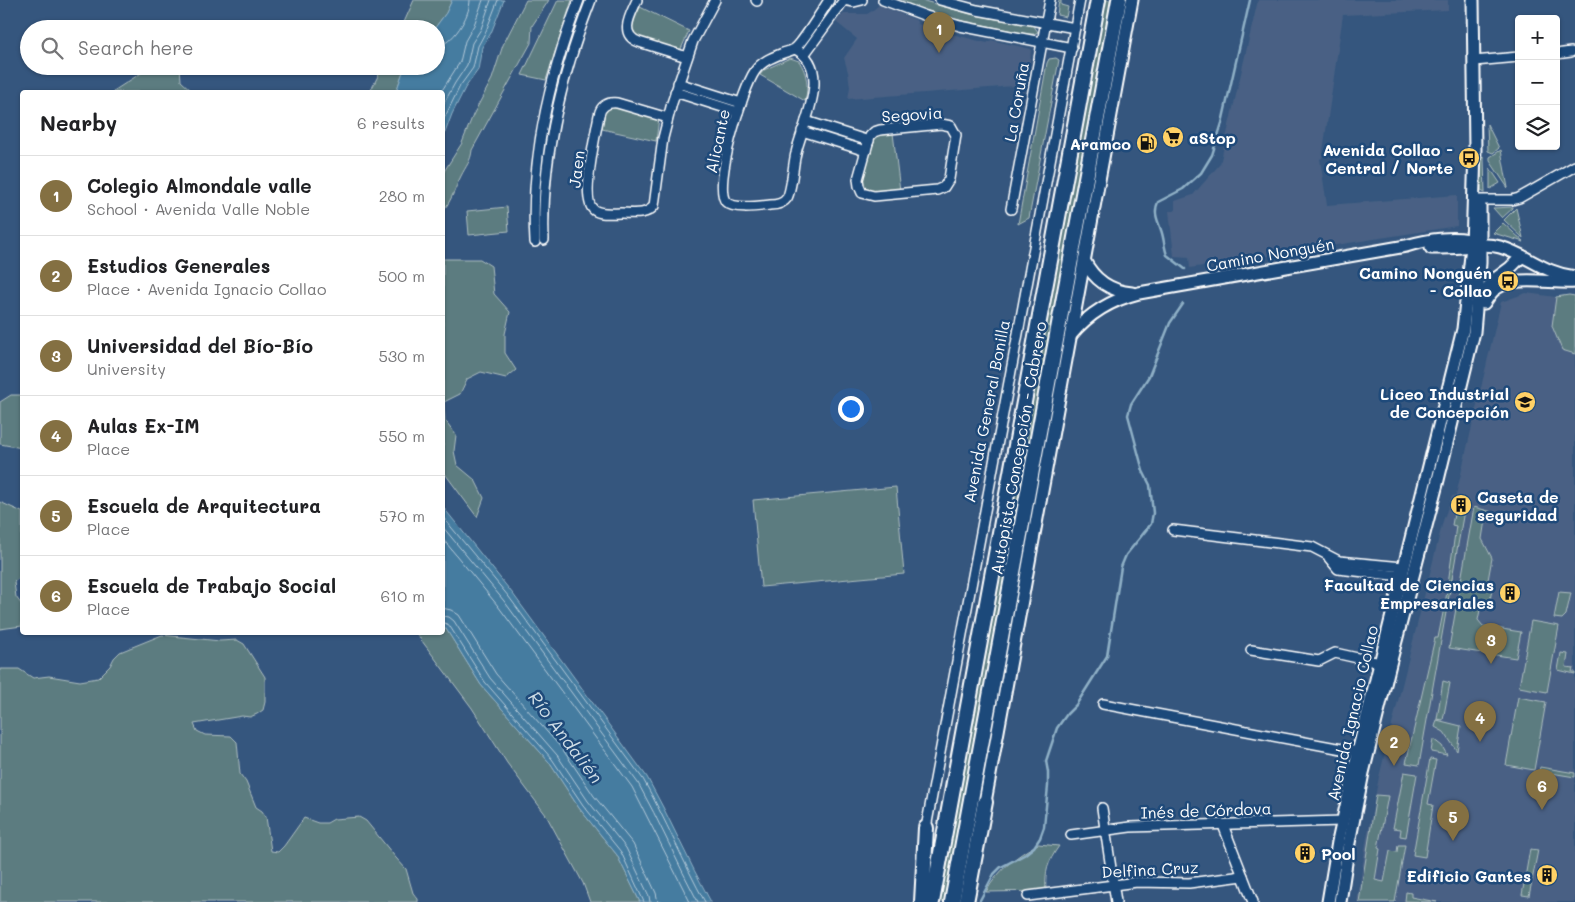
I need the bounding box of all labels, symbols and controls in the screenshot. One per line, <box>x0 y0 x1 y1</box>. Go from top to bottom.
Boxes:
pin: 1 <box>923 12 955 53</box>
map controls <box>1515 15 1560 150</box>
button: + <box>1515 15 1560 60</box>
search box <box>20 20 445 75</box>
icon: search <box>38 34 66 62</box>
text: Search here <box>78 35 194 60</box>
button: − <box>1515 60 1560 105</box>
street label: La Coruña <box>999 61 1033 143</box>
street label: Segovia <box>881 101 943 127</box>
button: layers <box>1515 105 1560 150</box>
street label: Alicante <box>700 107 734 175</box>
text: Nearby <box>40 109 117 136</box>
text: 6 results <box>357 112 425 133</box>
supermarket icon: aStop <box>1161 125 1185 149</box>
place label: aStop <box>1189 127 1236 148</box>
fuel station icon: Aramco <box>1135 131 1159 155</box>
place label: Aramco <box>1070 133 1131 154</box>
place label: Avenida Collao - Central / Norte <box>1323 139 1453 178</box>
bus stop icon: Avenida Collao - Central / Norte <box>1457 146 1481 170</box>
street label: Jaen <box>563 149 589 189</box>
text: Colegio Almondale valle <box>87 173 312 198</box>
text: 1 <box>52 185 60 206</box>
text: 280 m <box>379 185 425 206</box>
text: School · Avenida Valle Noble <box>87 198 310 219</box>
street label: Camino Nonguén <box>1204 232 1336 276</box>
text: Estudios Generales <box>87 253 270 278</box>
place label: Camino Nonguén - Collao <box>1359 262 1492 301</box>
text: 2 <box>52 265 60 286</box>
text: 500 m <box>378 265 425 286</box>
bus stop icon: Camino Nonguén - Collao <box>1496 269 1520 293</box>
text: Place · Avenida Ignacio Collao <box>87 278 327 299</box>
street label: Avenida General Bonilla <box>958 318 1014 504</box>
street label: Autopista Concepción - Cabrero <box>985 320 1051 576</box>
text: Universidad del Bío-Bío <box>87 333 313 358</box>
text: 3 <box>51 345 61 366</box>
text: 530 m <box>379 345 425 366</box>
text: University <box>87 358 166 379</box>
place label: Liceo Industrial de Concepción <box>1380 383 1509 422</box>
school or university icon: Liceo Industrial de Concepción <box>1513 390 1537 414</box>
your location <box>838 396 864 422</box>
text: Aulas Ex-IM <box>87 413 200 438</box>
text: 4 <box>51 425 61 446</box>
text: 550 m <box>379 425 425 446</box>
text: Place <box>87 438 130 459</box>
place label: Caseta de seguridad <box>1477 486 1559 525</box>
text: Escuela de Arquitectura <box>87 493 321 518</box>
building icon: Caseta de seguridad <box>1449 493 1473 517</box>
text: 5 <box>51 505 61 526</box>
text: 570 m <box>379 505 425 526</box>
text: Place <box>87 518 130 539</box>
text: Escuela de Trabajo Social <box>87 573 336 598</box>
place label: Facultad de Ciencias Empresariales <box>1324 574 1494 613</box>
building icon: Facultad de Ciencias Empresariales <box>1498 581 1522 605</box>
text: 6 <box>51 585 61 606</box>
text: 610 m <box>380 585 425 606</box>
text: Place <box>87 598 130 619</box>
street label: Avenida Ignacio Collao <box>1322 623 1382 803</box>
pin: 3 <box>1475 623 1507 664</box>
water label: Río Andalién <box>523 686 609 788</box>
pin: 4 <box>1464 701 1496 742</box>
pin: 2 <box>1378 725 1410 766</box>
pin: 6 <box>1526 769 1558 810</box>
street label: Inés de Córdova <box>1140 797 1272 823</box>
pin: 5 <box>1437 800 1469 841</box>
building icon: Pool <box>1293 841 1317 865</box>
place label: Pool <box>1321 843 1356 864</box>
street label: Delfina Cruz <box>1101 856 1199 882</box>
building icon: Edificio Gantes <box>1535 863 1559 887</box>
place label: Edificio Gantes <box>1406 865 1531 886</box>

